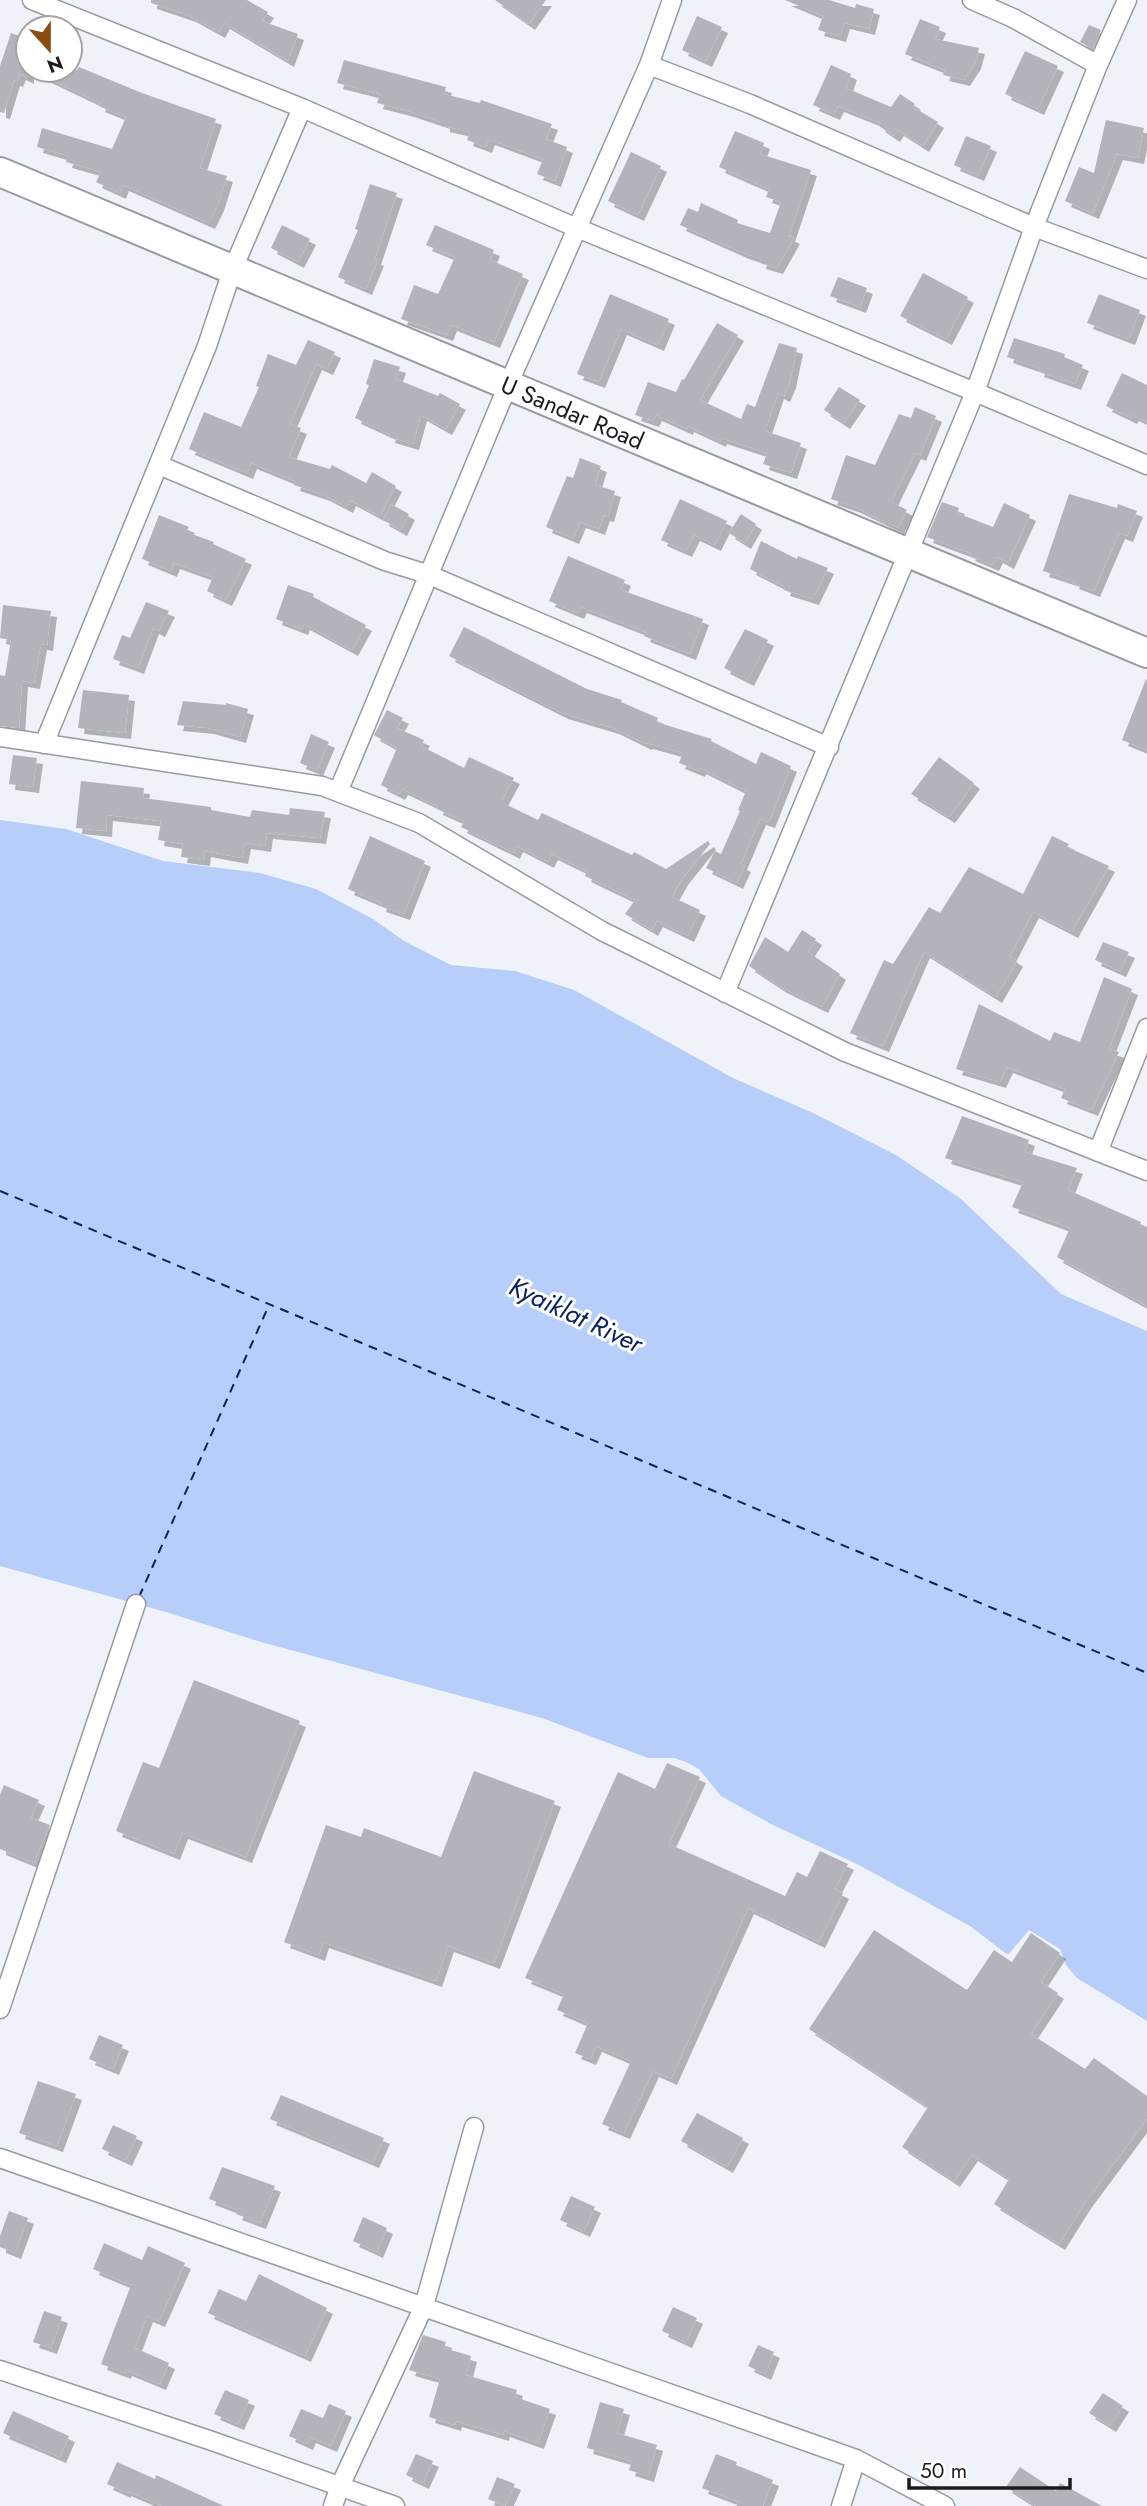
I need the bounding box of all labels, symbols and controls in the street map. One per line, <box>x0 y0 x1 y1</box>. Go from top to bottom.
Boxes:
north arrow <box>14 14 84 84</box>
text: N <box>43 49 67 80</box>
street label: U Sandar Road <box>496 367 650 458</box>
water label: Kyaiklat River <box>503 1268 650 1363</box>
scale bar <box>909 2446 1070 2490</box>
text: 50 m <box>920 2456 967 2486</box>

